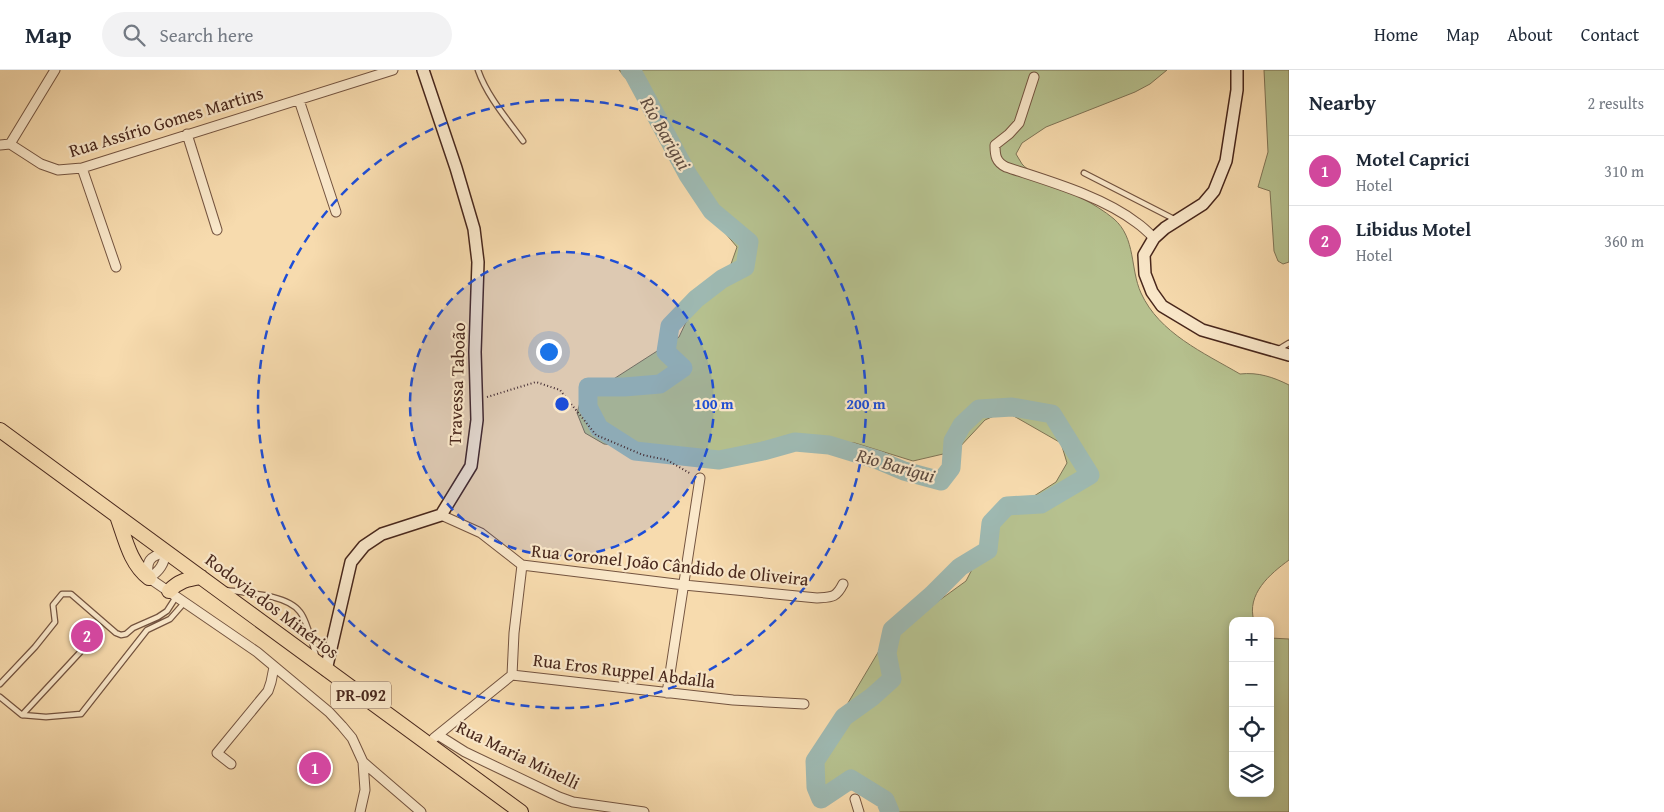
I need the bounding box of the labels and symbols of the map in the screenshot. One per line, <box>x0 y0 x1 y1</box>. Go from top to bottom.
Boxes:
street label: Rua Assírio Gomes Martins <box>65 79 266 164</box>
water label: Rio Barigui <box>633 90 698 175</box>
street label: Travessa Taboão <box>441 322 472 446</box>
your location <box>536 339 562 365</box>
text: 100 m <box>694 393 734 414</box>
text: 200 m <box>846 393 886 414</box>
centre of rings <box>553 395 571 413</box>
water label: Rio Barigui <box>852 440 939 490</box>
street label: Rua Coronel João Cândido de Oliveira <box>530 537 810 593</box>
street label: Rodovia dos Minérios <box>200 546 345 665</box>
pin: 2 <box>71 617 103 655</box>
street label: Rua Eros Ruppel Abdalla <box>532 646 717 695</box>
road number: PR-092 <box>331 682 391 708</box>
street label: Rua Maria Minelli <box>452 713 584 796</box>
pin: 1 <box>299 749 331 787</box>

